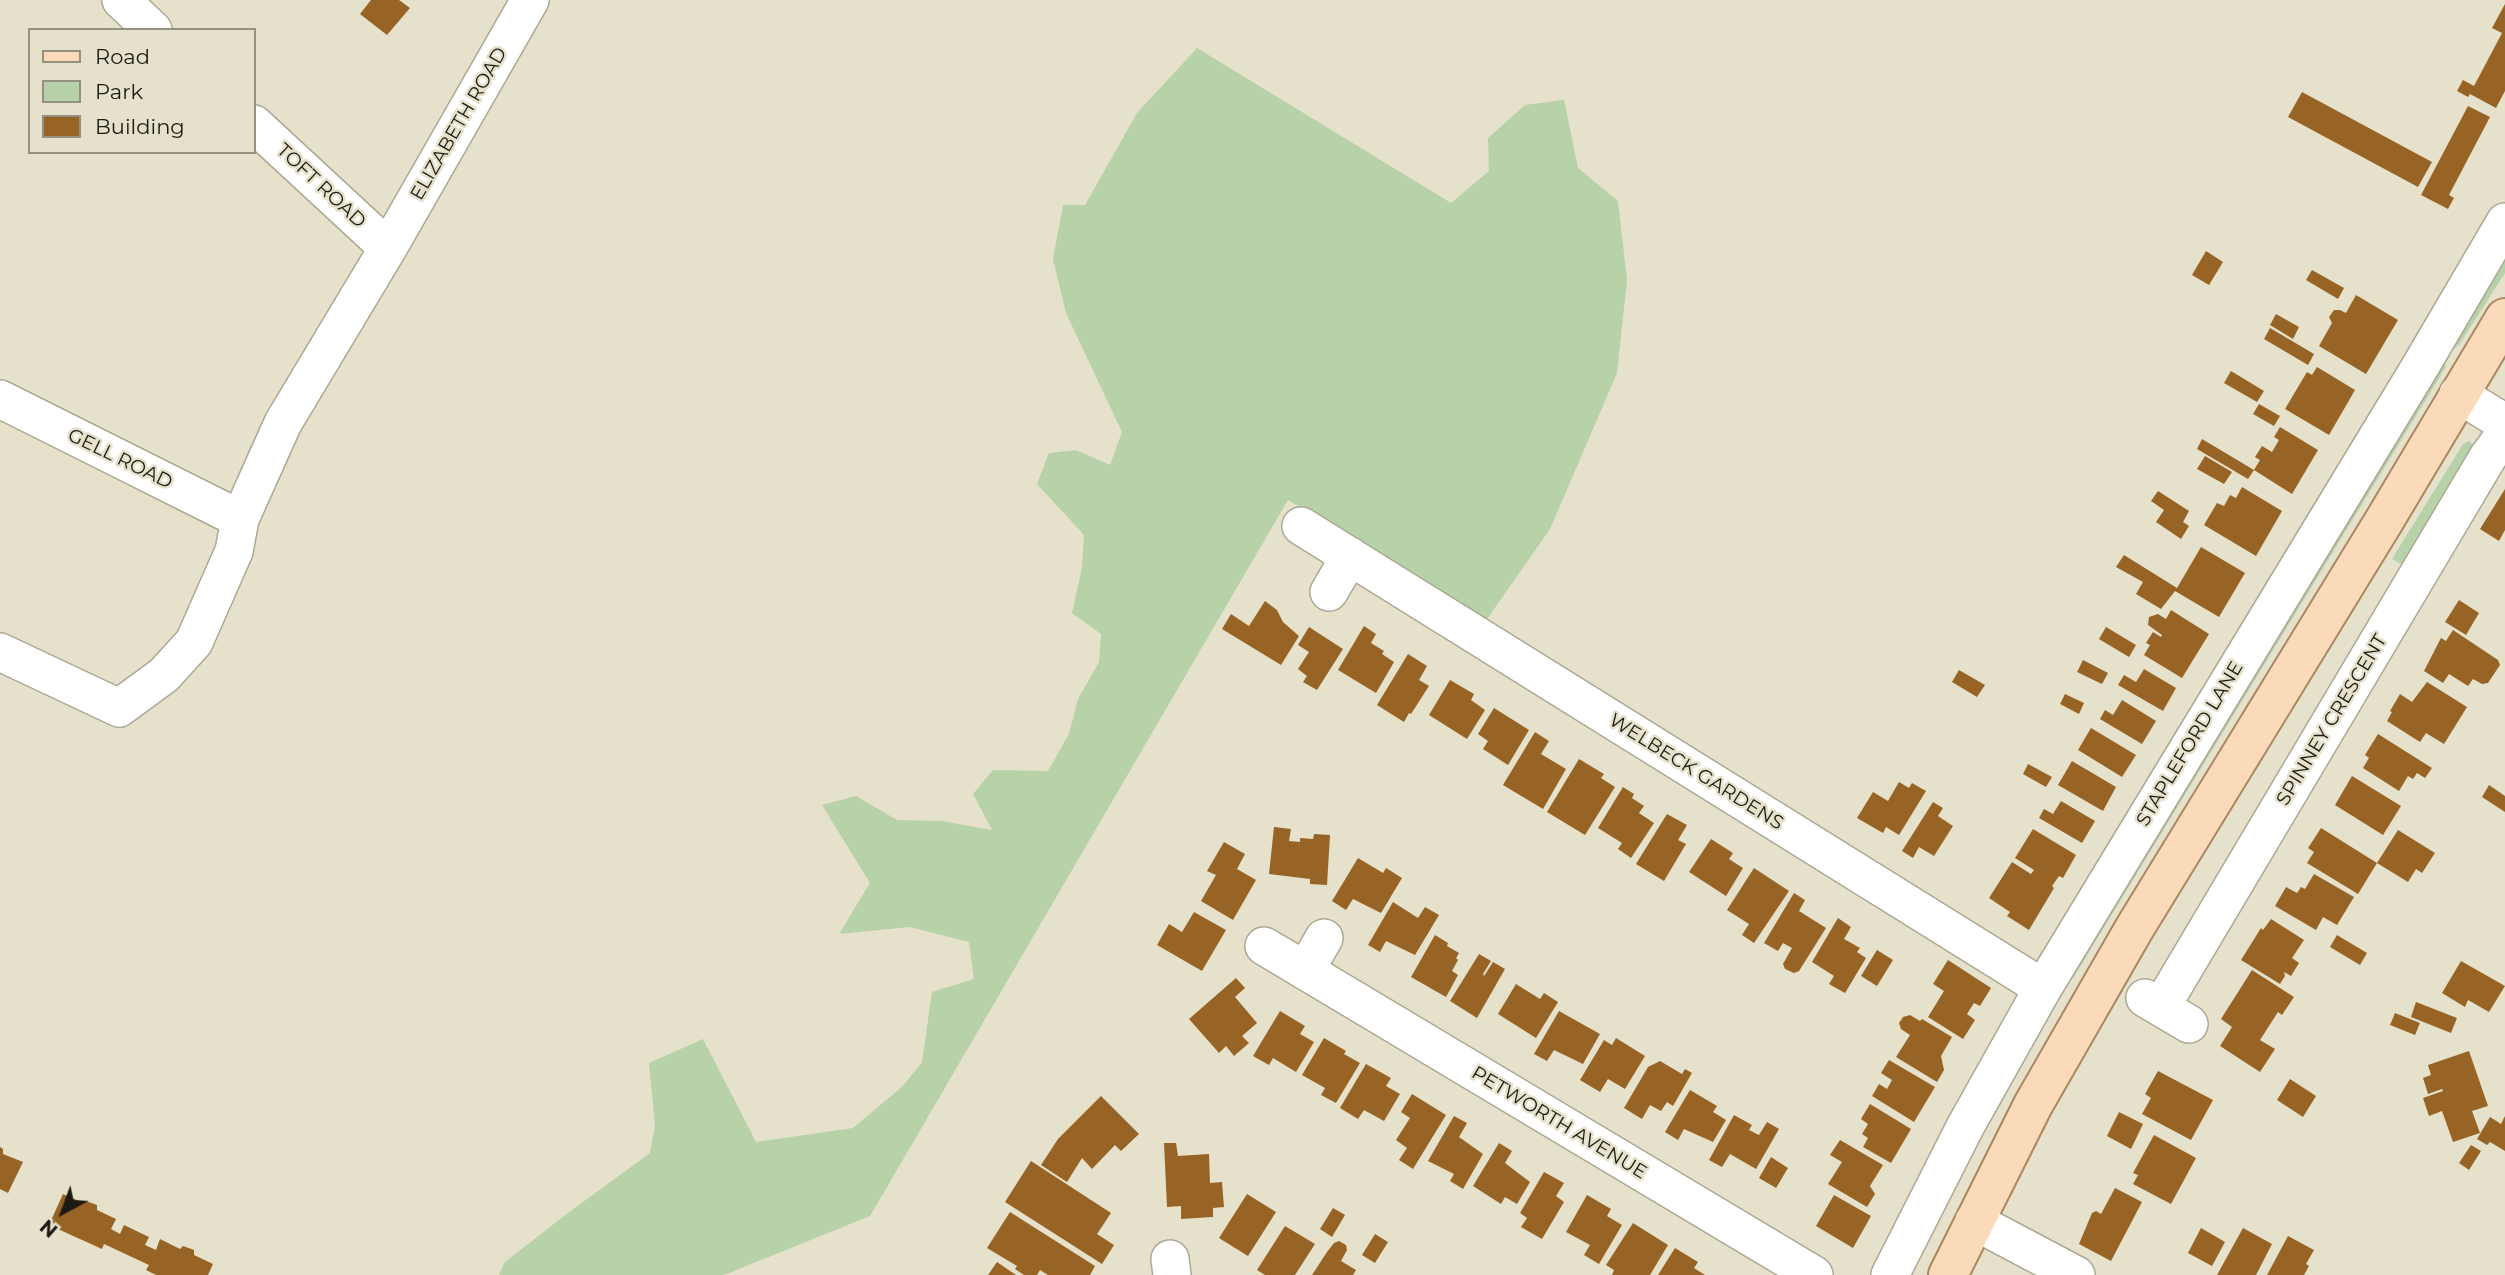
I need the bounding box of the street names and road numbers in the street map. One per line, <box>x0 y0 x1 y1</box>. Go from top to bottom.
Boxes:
street label: ELIZABETH ROAD <box>406 43 512 205</box>
street label: TOFT ROAD <box>272 139 370 233</box>
street label: GELL ROAD <box>64 424 176 494</box>
street label: SPINNEY CRESCENT <box>2272 630 2392 810</box>
street label: STAPLEFORD LANE <box>2132 658 2248 830</box>
street label: WELBECK GARDENS <box>1605 709 1787 835</box>
street label: PETWORTH AVENUE <box>1467 1062 1651 1184</box>

